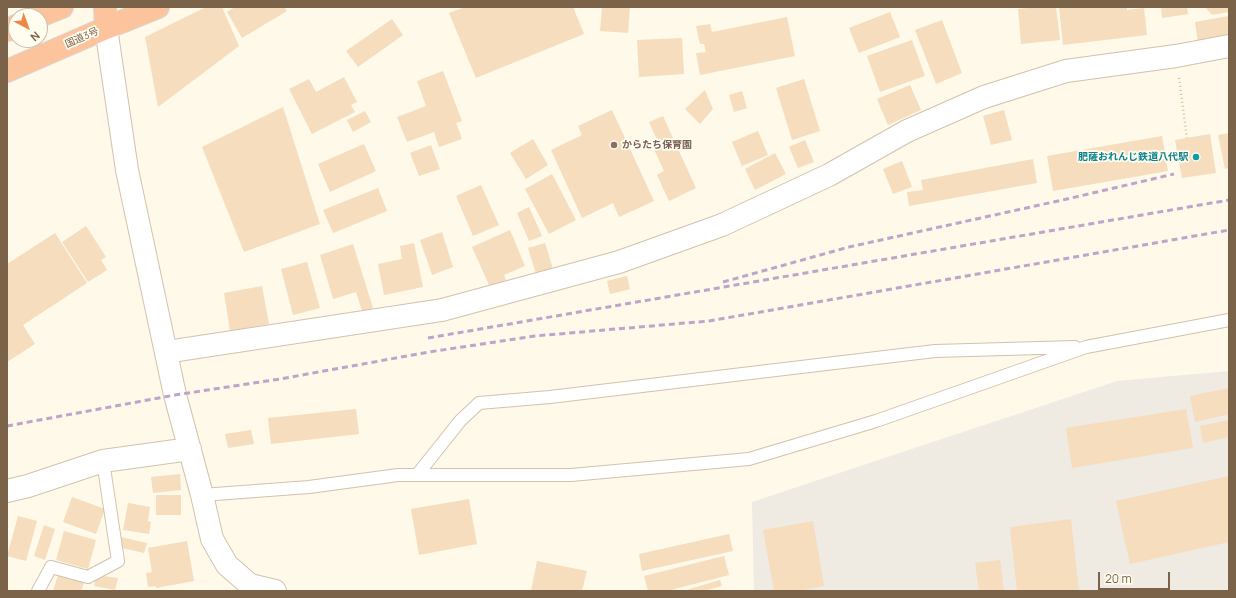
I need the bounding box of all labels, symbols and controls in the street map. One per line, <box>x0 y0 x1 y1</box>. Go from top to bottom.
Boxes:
north arrow <box>8 8 48 48</box>
street label: 国道3号 <box>63 25 101 51</box>
text: N <box>28 28 43 45</box>
place label: からたち保育園 <box>622 139 692 151</box>
marker: からたち保育園 <box>609 140 619 150</box>
place label: 肥薩おれんじ鉄道八代駅 <box>1078 151 1188 163</box>
marker: 肥薩おれんじ鉄道八代駅 <box>1191 152 1201 162</box>
scale bar <box>1100 564 1172 590</box>
text: 20 m <box>1105 570 1132 587</box>

